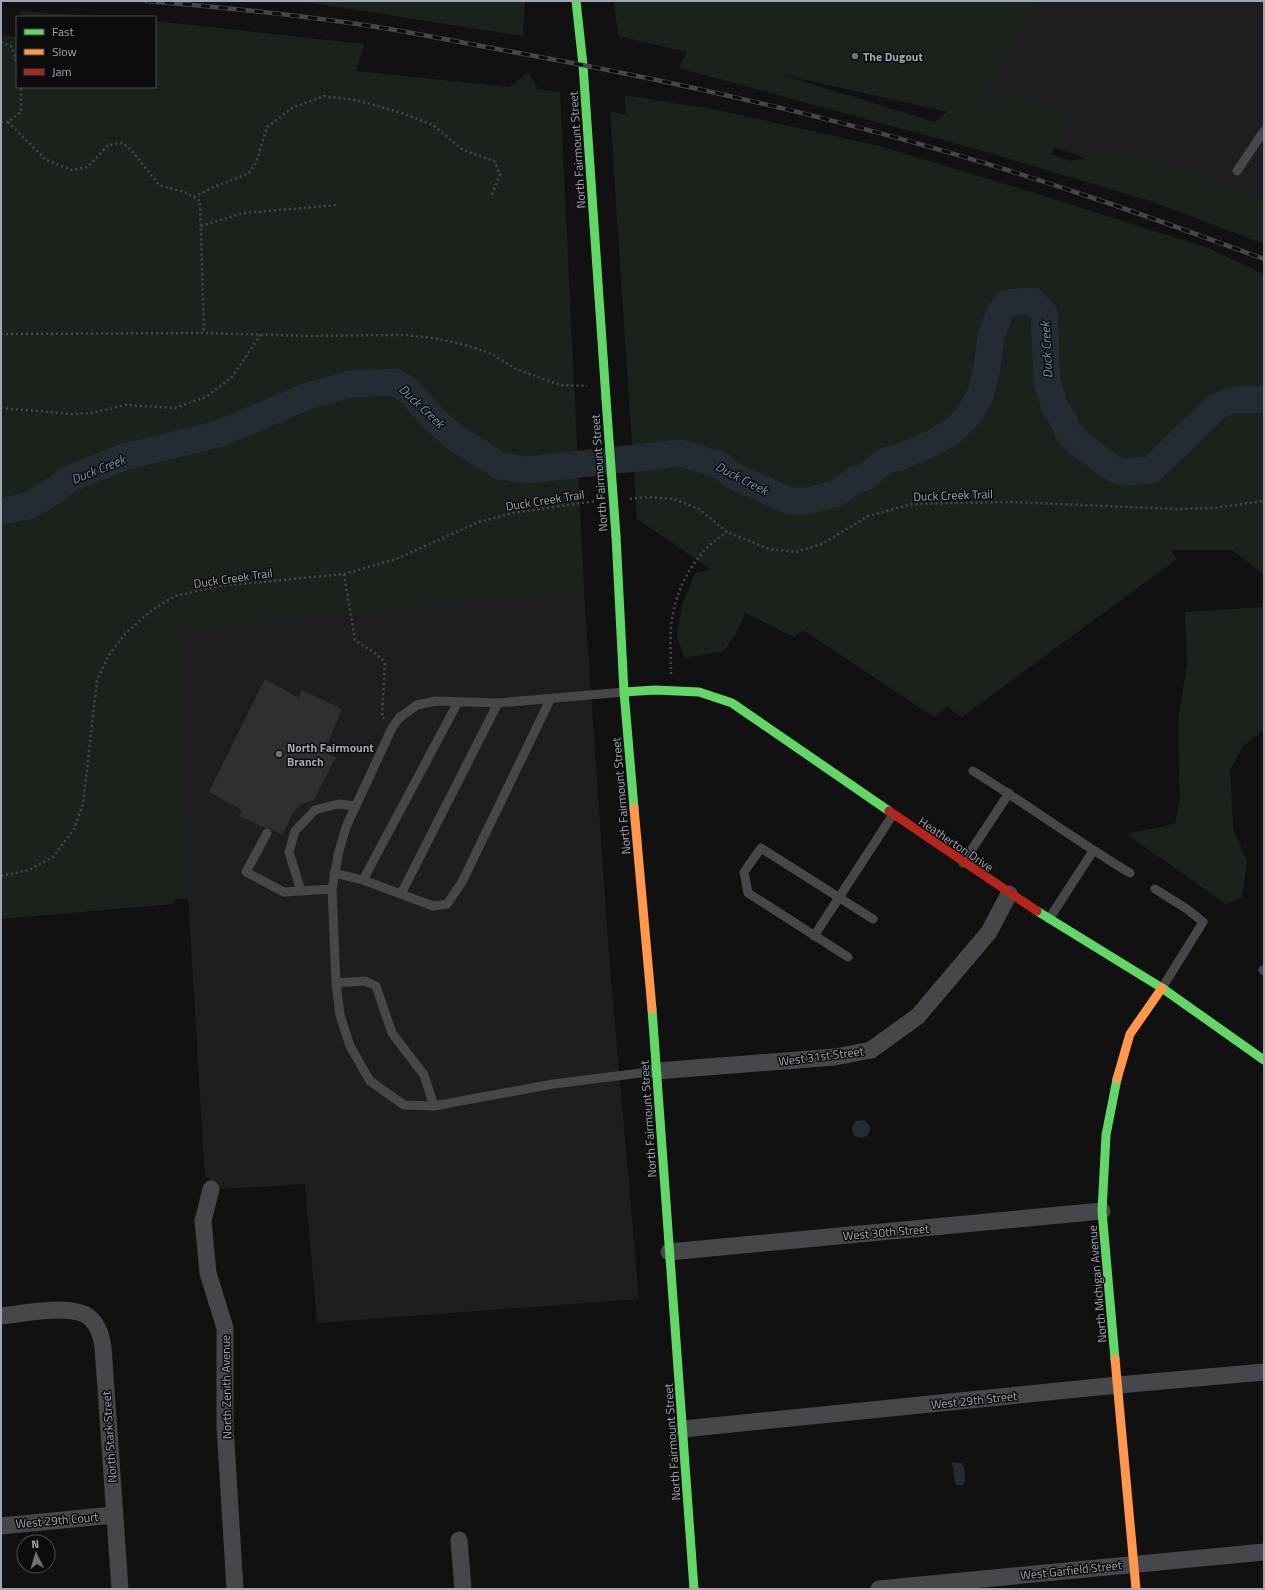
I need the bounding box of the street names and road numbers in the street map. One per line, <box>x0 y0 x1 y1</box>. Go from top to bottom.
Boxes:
street label: North Fairmount Street <box>563 90 591 209</box>
street label: North Fairmount Street <box>585 413 613 532</box>
street label: Duck Creek Trail <box>504 484 586 516</box>
street label: Duck Creek Trail <box>913 484 993 506</box>
street label: Duck Creek Trail <box>192 563 274 593</box>
street label: North Fairmount Street <box>606 736 636 855</box>
street label: Heatherton Drive <box>915 812 997 876</box>
street label: West 31st Street <box>777 1041 865 1071</box>
street label: North Fairmount Street <box>634 1059 662 1178</box>
street label: West 30th Street <box>842 1219 931 1245</box>
street label: North Michigan Avenue <box>1082 1225 1112 1343</box>
street label: North Zenith Avenue <box>216 1335 236 1439</box>
street label: North Fairmount Street <box>658 1382 686 1501</box>
street label: West 29th Street <box>930 1386 1019 1414</box>
street label: North Stark Street <box>96 1390 122 1484</box>
street label: West 29th Court <box>15 1507 100 1533</box>
street label: West Garfield Street <box>1019 1555 1123 1585</box>

